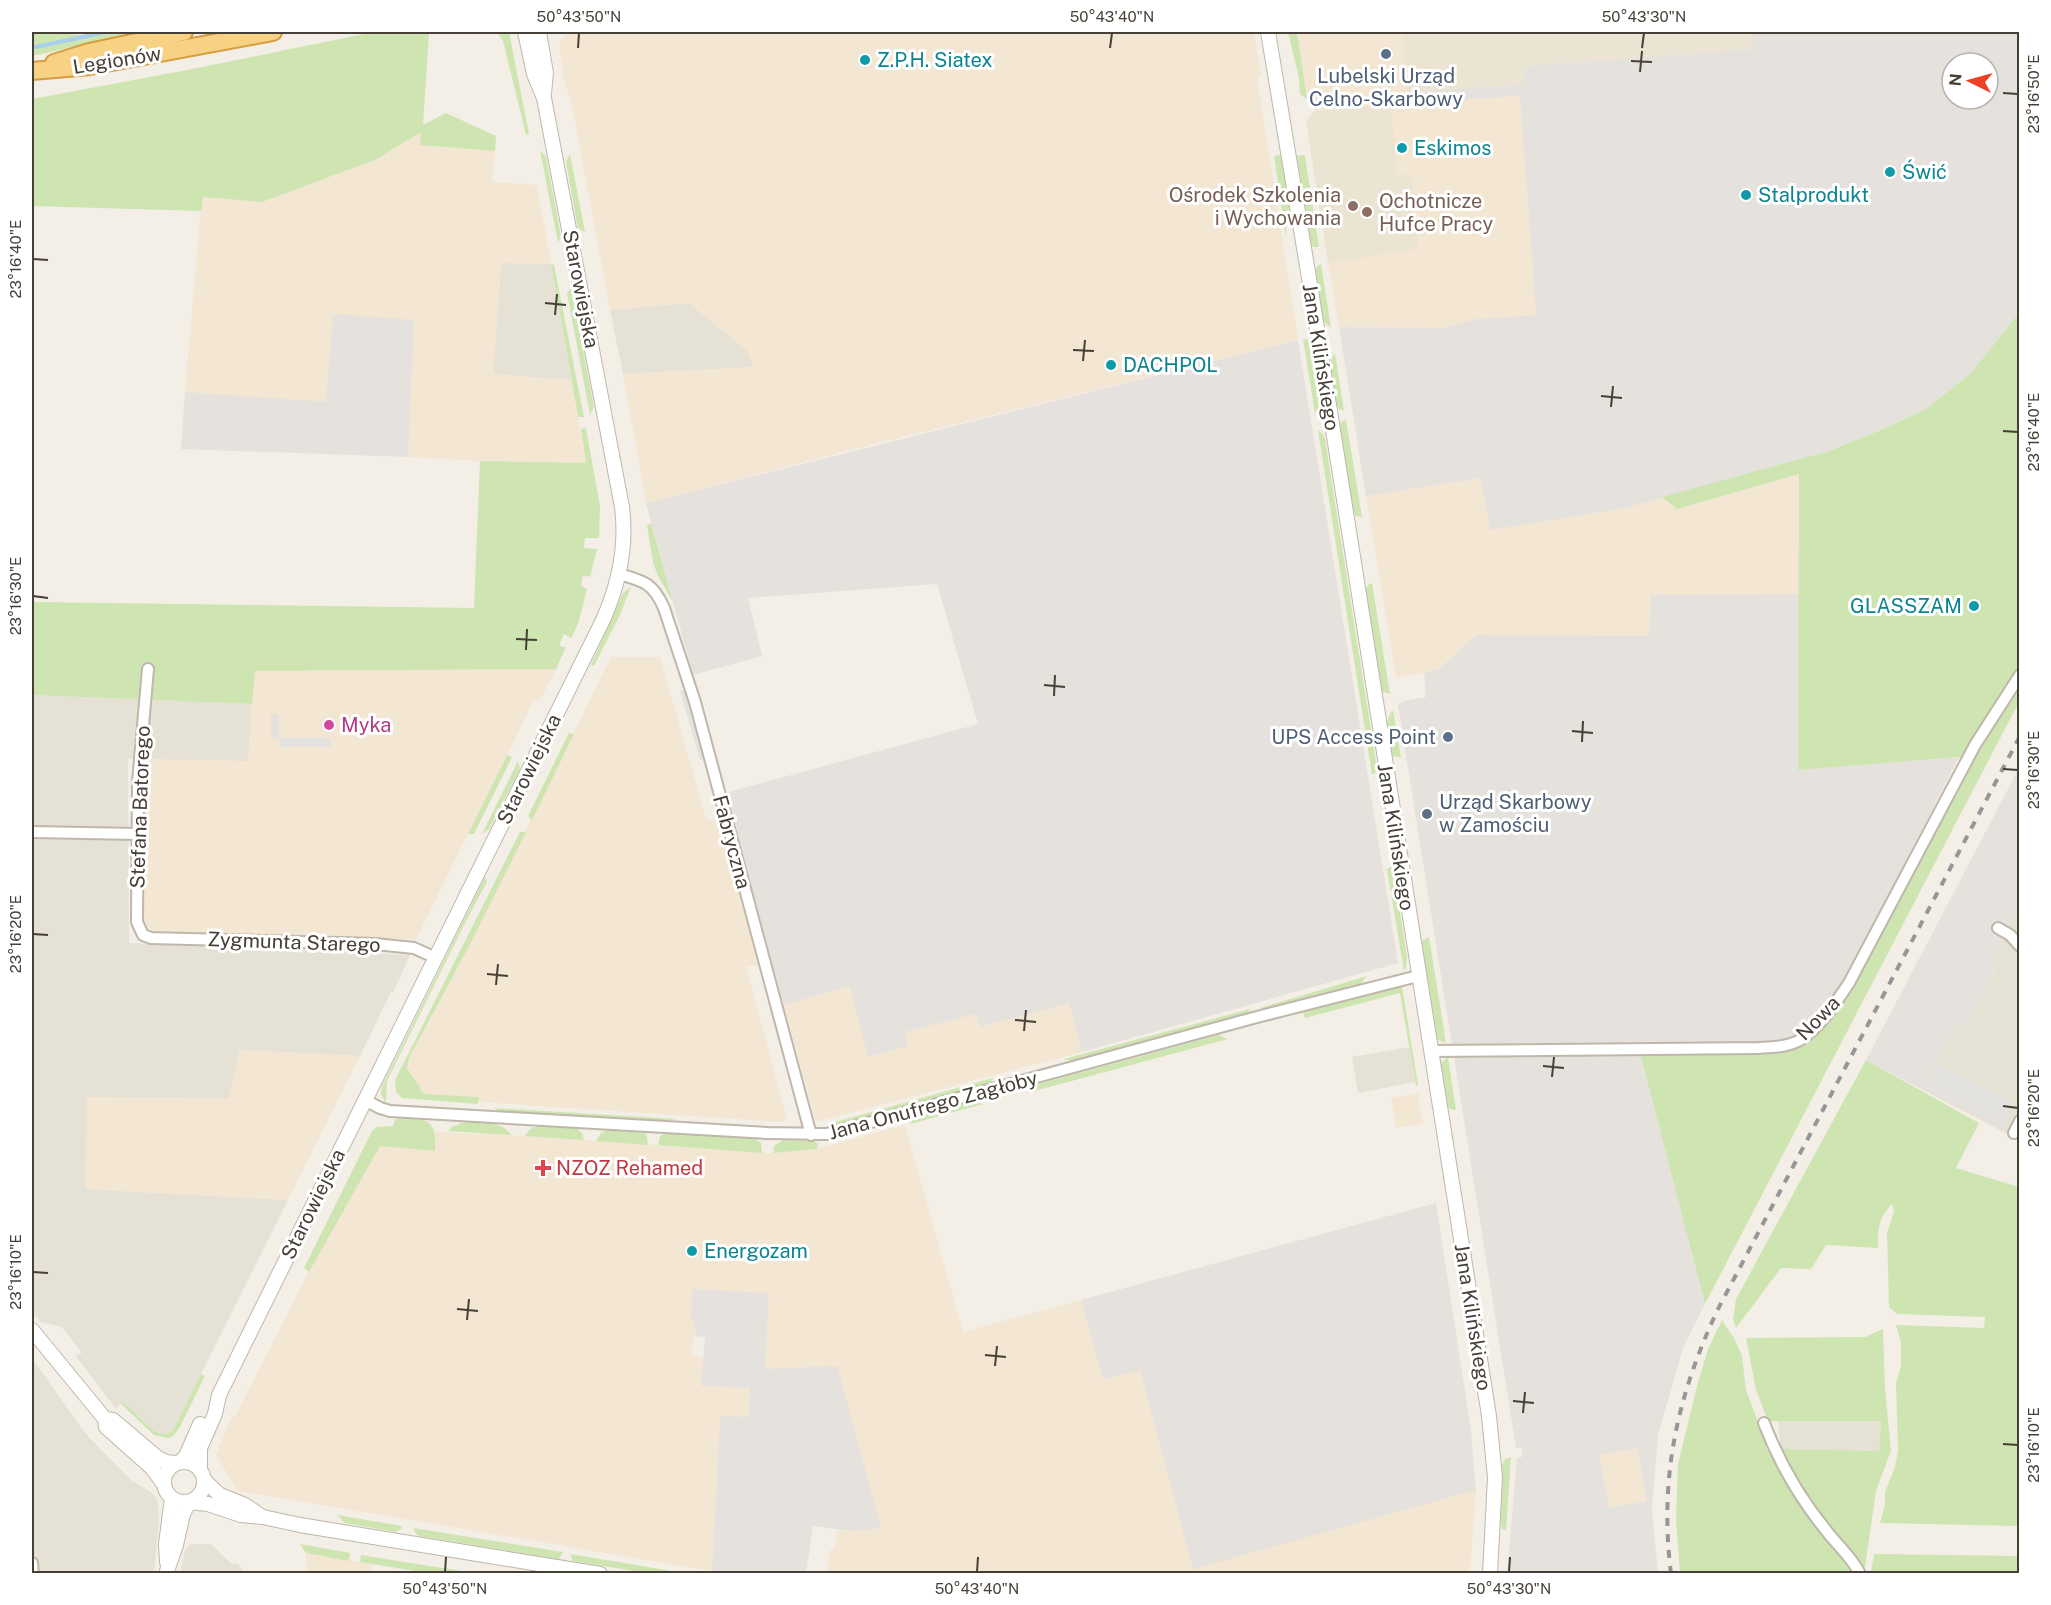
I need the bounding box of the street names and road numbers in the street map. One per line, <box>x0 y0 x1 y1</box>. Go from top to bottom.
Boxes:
street label: Legionów <box>71 41 163 79</box>
street label: Starowiejska <box>558 228 604 350</box>
street label: Jana Kilińskiego <box>1298 282 1344 432</box>
street label: Starowiejska <box>492 710 566 828</box>
street label: Stefana Batorego <box>125 725 155 889</box>
street label: Jana Kilińskiego <box>1373 762 1419 912</box>
street label: Fabryczna <box>708 792 756 892</box>
street label: Zygmunta Starego <box>207 927 381 957</box>
street label: Nowa <box>1791 991 1845 1045</box>
street label: Jana Onufrego Zagłoby <box>826 1065 1041 1144</box>
street label: Starowiejska <box>276 1145 350 1263</box>
street label: Jana Kilińskiego <box>1450 1242 1496 1392</box>

